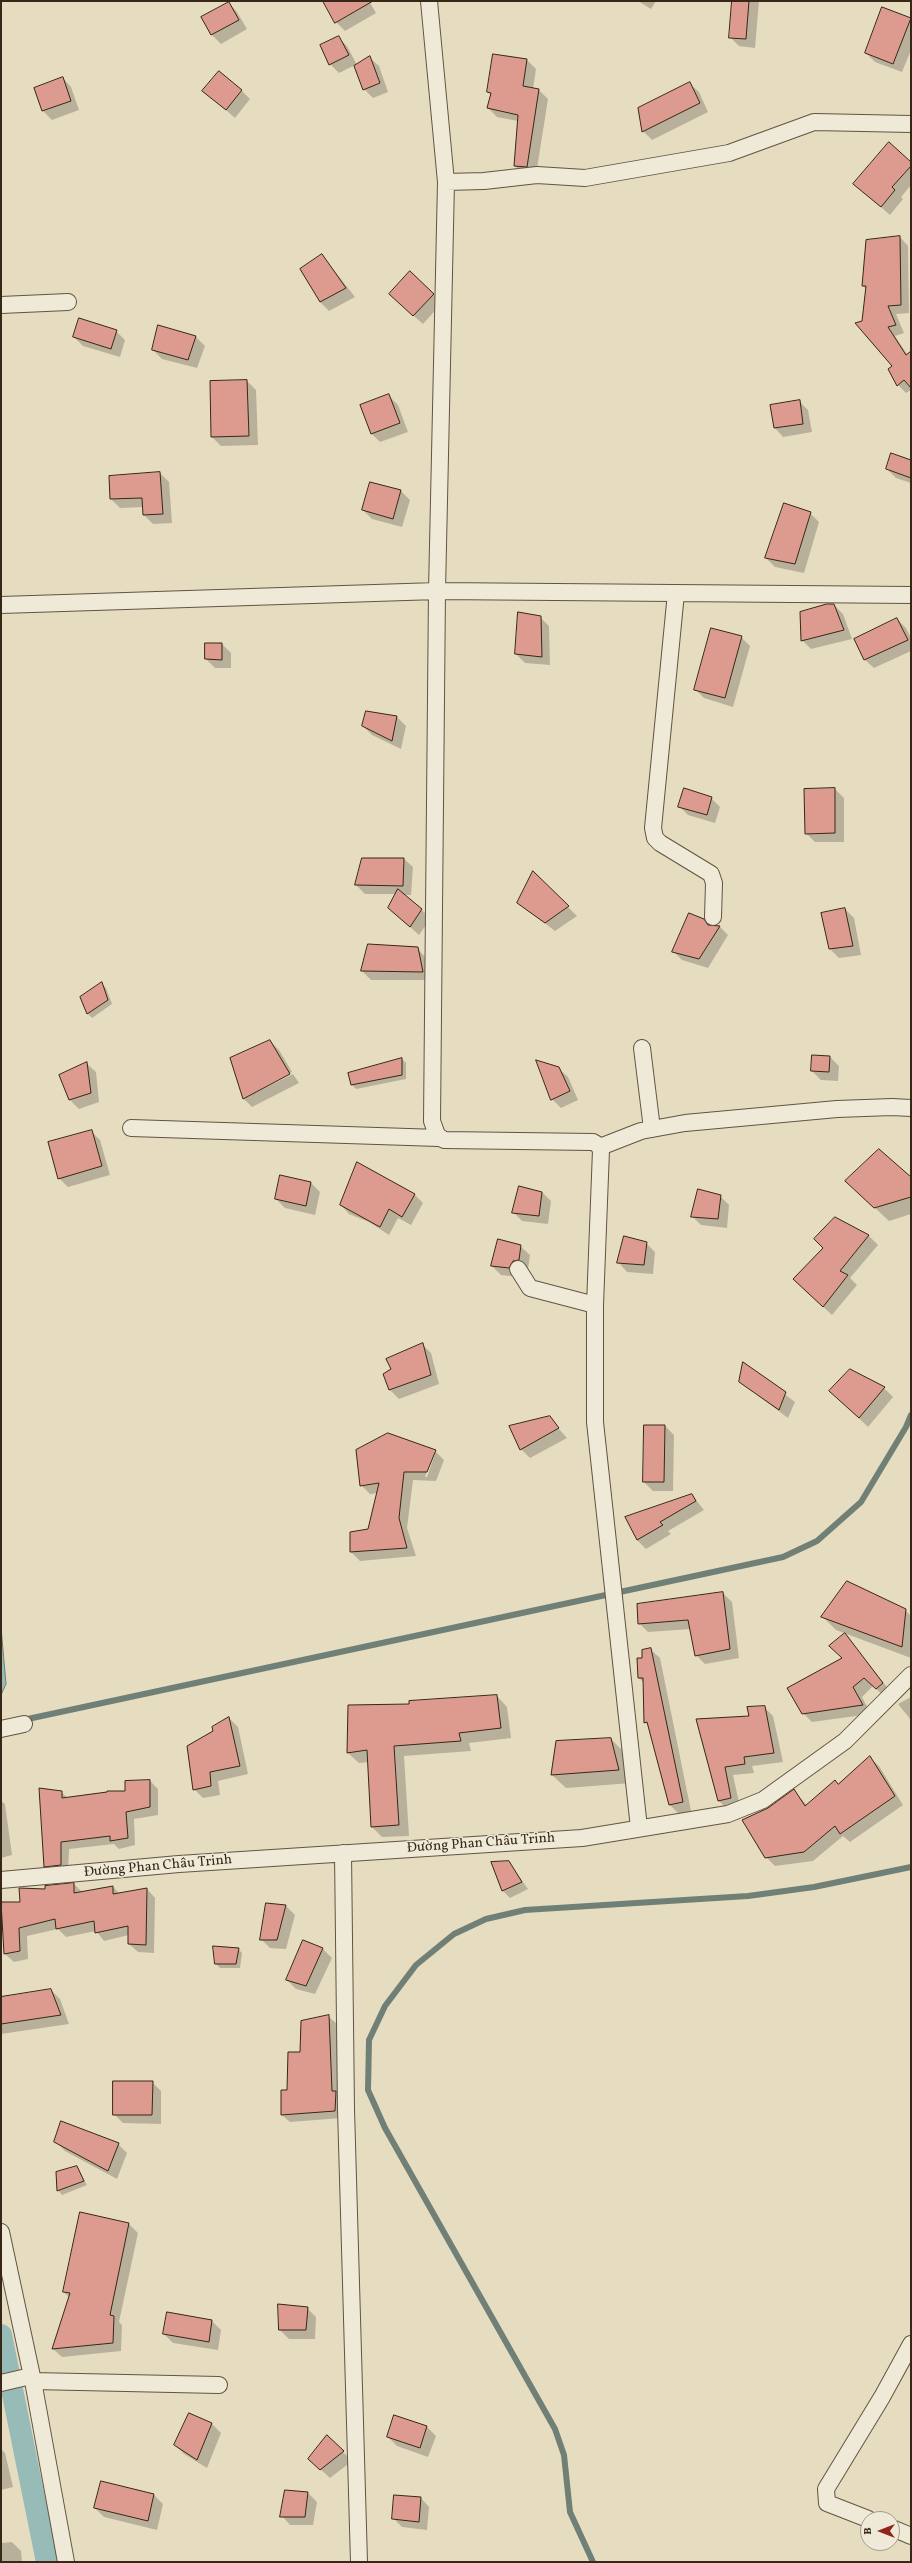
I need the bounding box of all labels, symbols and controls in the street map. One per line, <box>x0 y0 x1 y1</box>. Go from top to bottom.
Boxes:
street label: Đường Phan Châu Trinh <box>406 1830 556 1858</box>
street label: Đường Phan Châu Trinh <box>83 1852 233 1882</box>
north arrow <box>860 2511 900 2551</box>
text: B <box>861 2527 876 2535</box>

